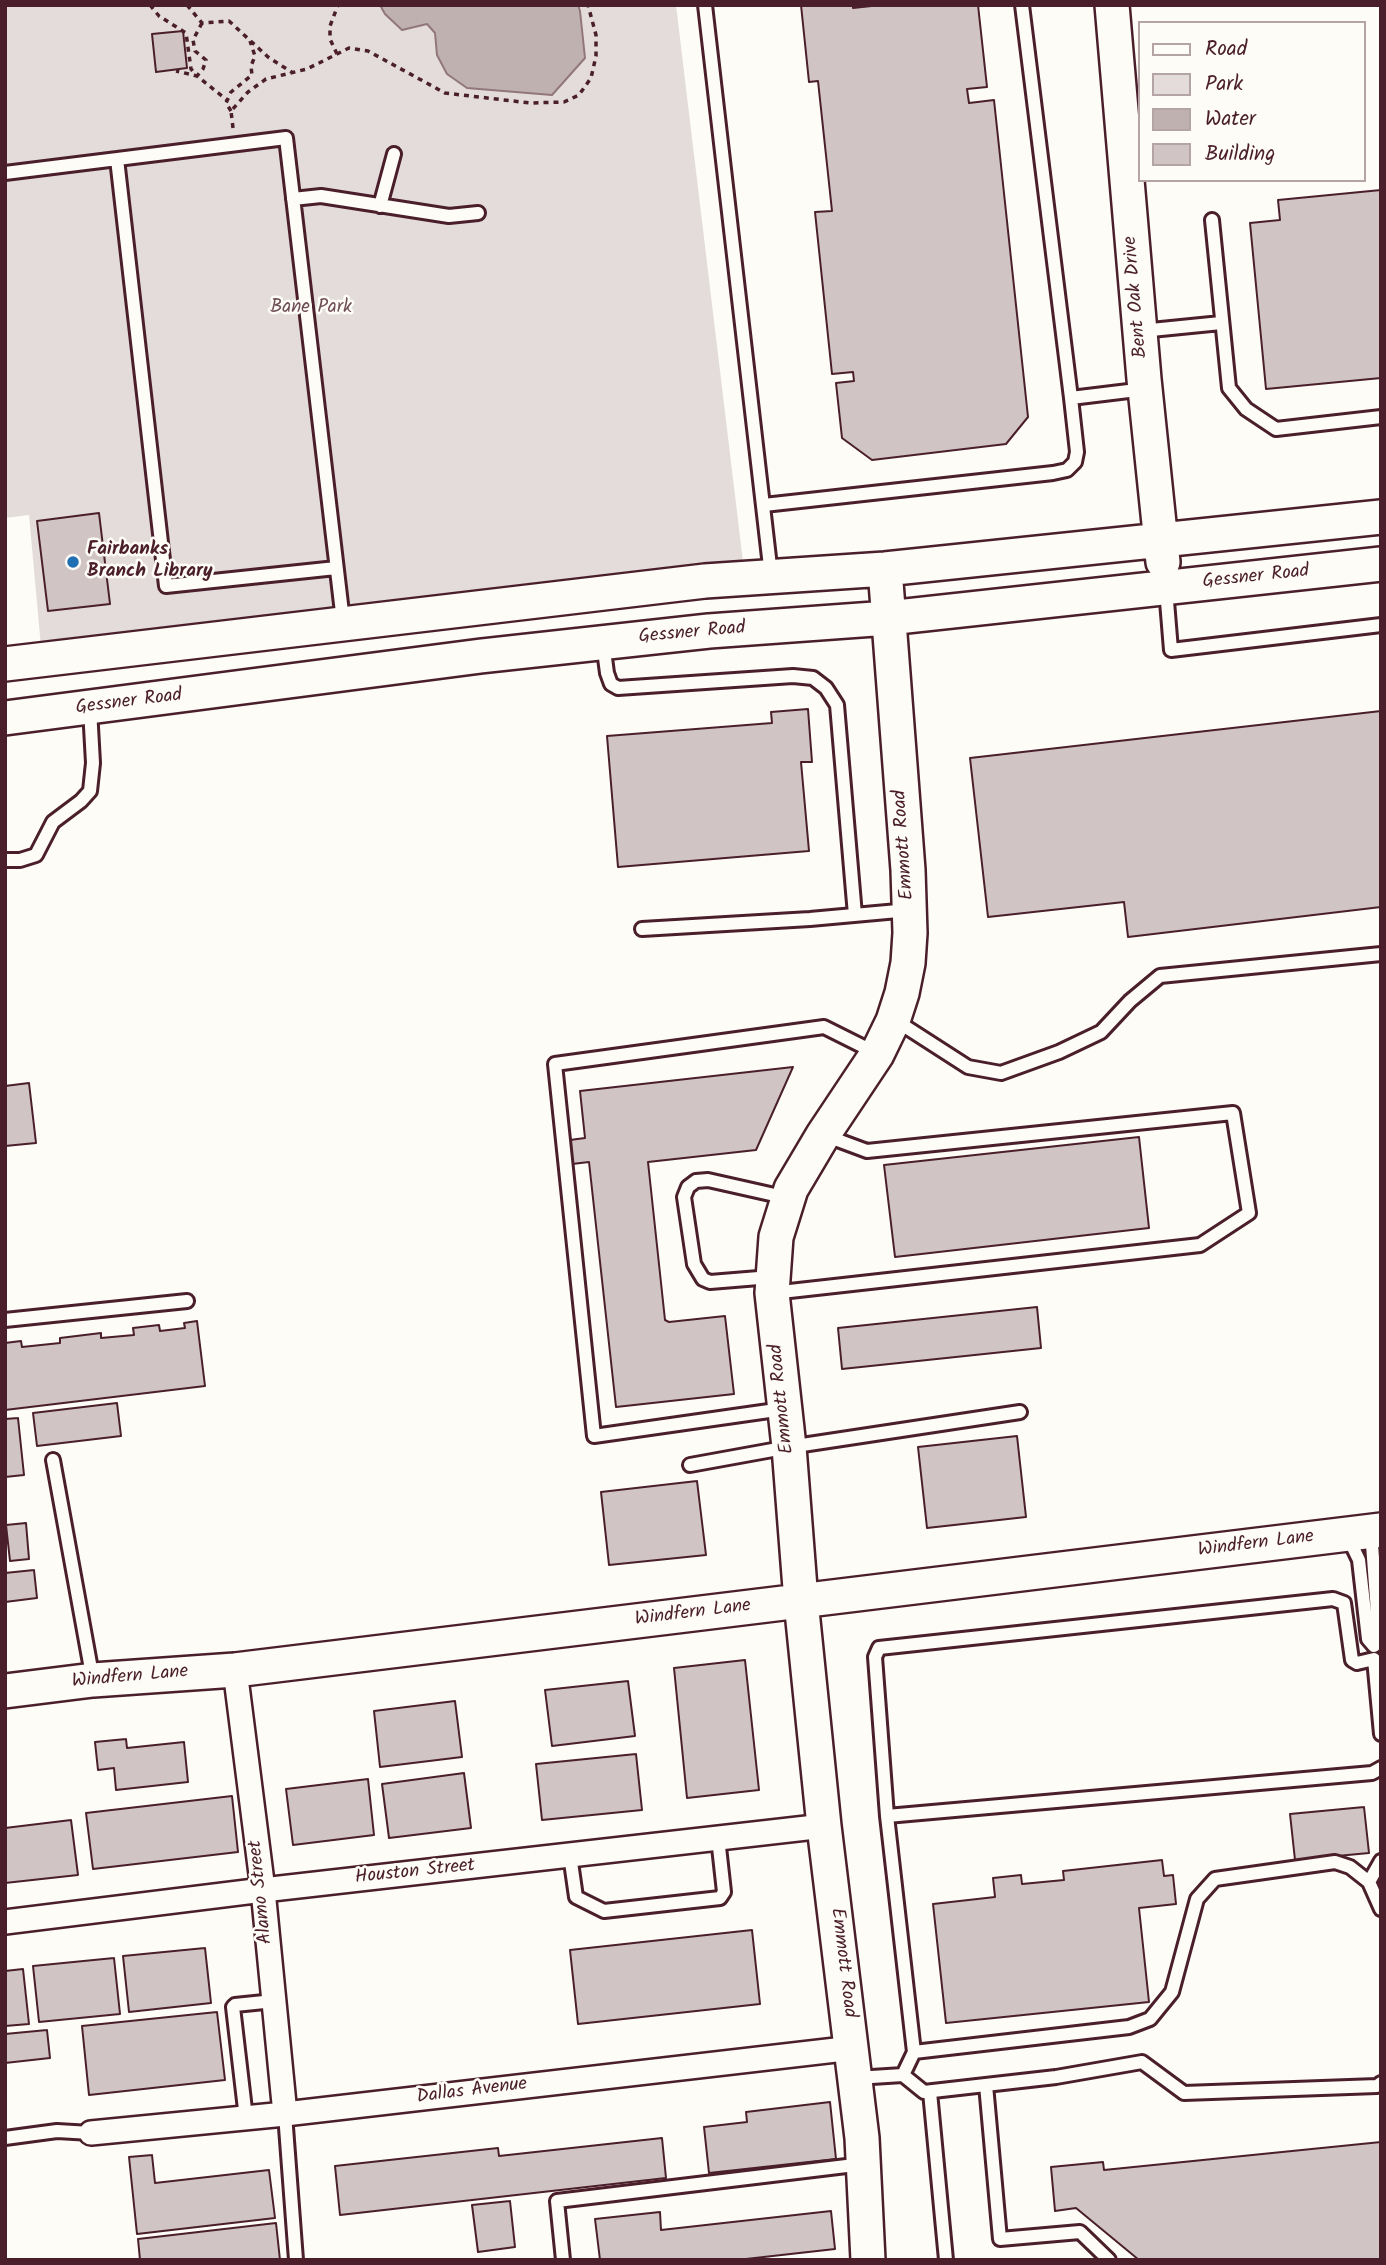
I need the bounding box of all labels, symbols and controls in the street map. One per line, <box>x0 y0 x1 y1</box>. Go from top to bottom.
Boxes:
legend <box>1138 21 1365 182</box>
text: Road <box>1205 33 1247 66</box>
text: Park <box>1205 68 1243 101</box>
text: Water <box>1205 103 1256 136</box>
text: Building <box>1205 138 1275 171</box>
street label: Bent Oak Drive <box>1120 235 1154 359</box>
park label: Bane Park <box>270 298 352 320</box>
place label: Fairbanks Branch Library <box>87 540 213 584</box>
marker: Fairbanks Branch Library <box>65 554 81 570</box>
street label: Gessner Road <box>1202 561 1310 595</box>
street label: Gessner Road <box>638 618 746 650</box>
street label: Gessner Road <box>74 685 184 721</box>
street label: Emmott Road <box>890 789 920 901</box>
street label: Emmott Road <box>766 1343 800 1455</box>
street label: Windfern Lane <box>1197 1527 1315 1563</box>
street label: Windfern Lane <box>634 1596 752 1632</box>
street label: Windfern Lane <box>71 1662 189 1694</box>
street label: Alamo Street <box>245 1839 279 1945</box>
street label: Houston Street <box>354 1855 476 1891</box>
street label: Emmott Road <box>824 1907 860 2019</box>
street label: Dallas Avenue <box>416 2074 528 2110</box>

